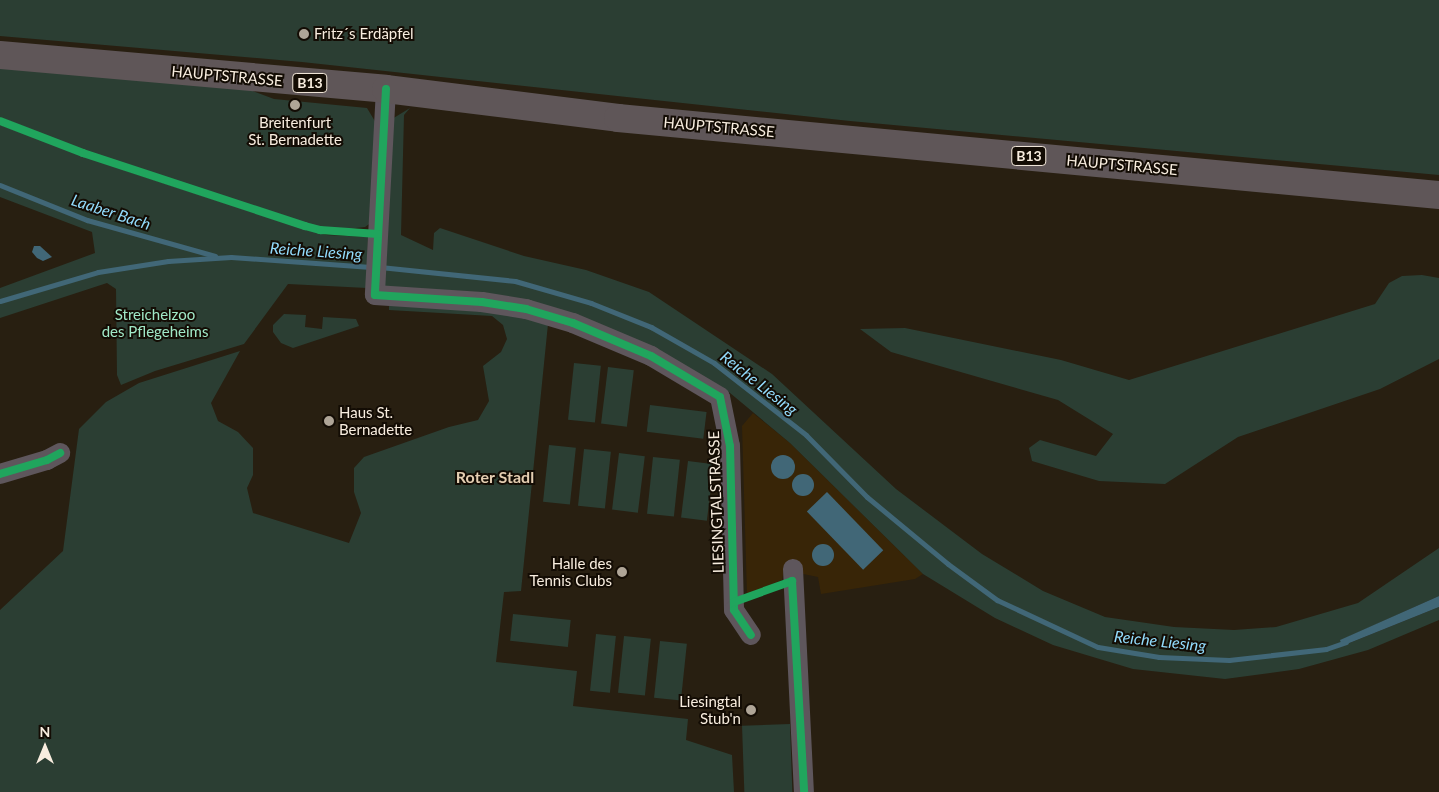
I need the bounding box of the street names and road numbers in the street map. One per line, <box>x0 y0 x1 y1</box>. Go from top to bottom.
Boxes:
street label: HAUPTSTRASSE <box>171 62 283 90</box>
road number: B13 <box>291 72 329 95</box>
street label: HAUPTSTRASSE <box>663 113 775 141</box>
road number: B13 <box>1010 144 1048 168</box>
street label: HAUPTSTRASSE <box>1066 151 1178 179</box>
street label: LIESINGTALSTRASSE <box>705 431 727 573</box>

